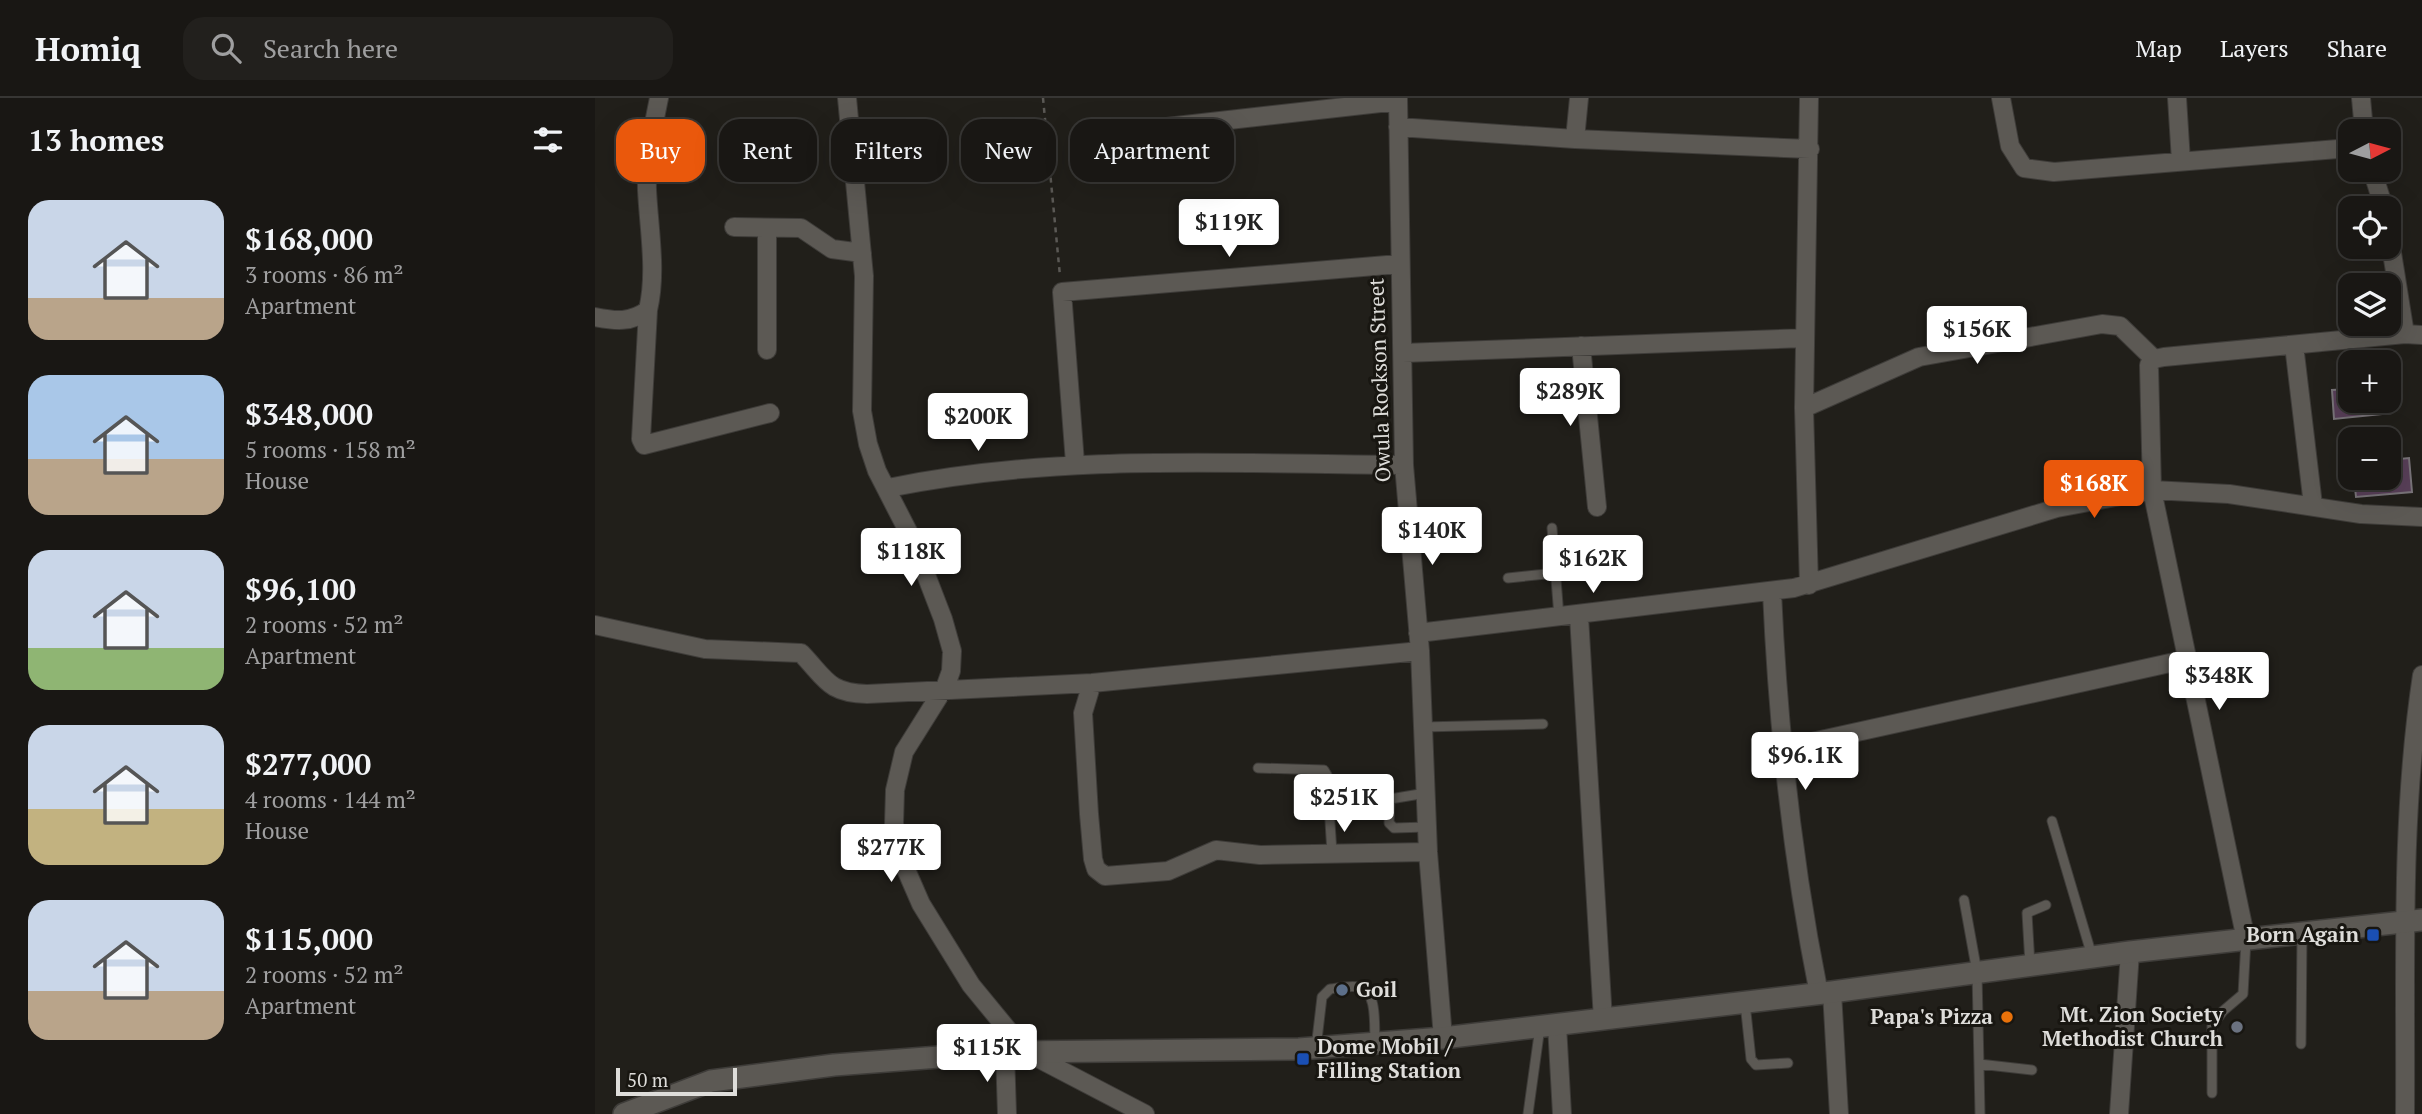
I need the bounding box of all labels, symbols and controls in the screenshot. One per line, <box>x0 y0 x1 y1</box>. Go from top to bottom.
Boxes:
search box <box>183 17 673 80</box>
text: Homiq <box>35 27 141 70</box>
icon: search <box>207 29 245 67</box>
text: Search here <box>263 31 398 65</box>
text: Map <box>2135 32 2182 64</box>
text: Layers <box>2220 32 2289 64</box>
text: Share <box>2327 32 2387 64</box>
chip: Buy <box>616 119 705 182</box>
chip: Rent <box>719 119 817 182</box>
chip: Filters <box>831 119 947 182</box>
chip: New <box>961 119 1056 182</box>
chip: Apartment <box>1070 119 1234 182</box>
north arrow <box>2338 119 2401 182</box>
map controls <box>2338 119 2401 490</box>
text: 13 homes <box>28 120 164 160</box>
icon: filters <box>529 121 567 159</box>
button: locate <box>2338 196 2401 259</box>
pin: $119K <box>1180 200 1278 259</box>
text: $119K <box>1195 206 1263 237</box>
text: $168,000 <box>245 219 373 259</box>
icon: home <box>84 228 168 312</box>
text: 3 rooms · 86 m² <box>245 259 404 290</box>
button: layers <box>2338 273 2401 336</box>
street label: Owula Rockson Street <box>1361 277 1397 483</box>
text: Apartment <box>245 290 356 321</box>
pin: $156K <box>1928 306 2026 366</box>
text: $156K <box>1943 313 2011 344</box>
button: + <box>2338 350 2401 413</box>
pin: $289K <box>1521 368 1619 428</box>
text: $289K <box>1536 375 1604 406</box>
text: $348,000 <box>245 394 373 434</box>
pin: $200K <box>929 394 1027 453</box>
text: $200K <box>944 400 1012 431</box>
icon: home <box>84 403 168 487</box>
button: − <box>2338 427 2401 490</box>
text: 5 rooms · 158 m² <box>245 434 416 465</box>
pin: $168K <box>2045 460 2143 520</box>
text: House <box>245 465 309 496</box>
text: $168K <box>2060 467 2128 498</box>
pin: $140K <box>1383 508 1481 567</box>
text: $140K <box>1398 514 1466 545</box>
pin: $118K <box>862 528 960 588</box>
text: $118K <box>877 535 945 566</box>
pin: $162K <box>1544 536 1642 595</box>
text: $162K <box>1559 542 1627 573</box>
text: $96,100 <box>245 569 356 609</box>
icon: home <box>84 578 168 662</box>
text: 2 rooms · 52 m² <box>245 609 404 640</box>
text: Apartment <box>245 640 356 671</box>
pin: $348K <box>2170 652 2268 712</box>
text: $348K <box>2185 659 2253 690</box>
pin: $96.1K <box>1748 732 1862 792</box>
text: $96.1K <box>1767 739 1843 770</box>
text: $277,000 <box>245 744 371 784</box>
icon: home <box>84 753 168 837</box>
pin: $251K <box>1295 774 1393 834</box>
text: $251K <box>1310 781 1378 812</box>
text: 4 rooms · 144 m² <box>245 784 416 815</box>
text: House <box>245 815 309 846</box>
pin: $277K <box>842 824 940 884</box>
text: $277K <box>857 831 925 862</box>
text: $115,000 <box>245 919 373 959</box>
place label: Born Again <box>2246 920 2359 948</box>
marker: Born Again <box>2365 927 2381 943</box>
icon: home <box>84 928 168 1012</box>
text: 2 rooms · 52 m² <box>245 959 404 990</box>
place label: Goil <box>1356 975 1397 1003</box>
marker: Goil <box>1334 982 1350 998</box>
text: Apartment <box>245 990 356 1021</box>
place label: Mt. Zion Society Methodist Church <box>2042 1000 2224 1052</box>
place label: Papa's Pizza <box>1870 1002 1993 1030</box>
marker: Papa's Pizza <box>1999 1009 2015 1025</box>
marker: Mt. Zion Society Methodist Church <box>2229 1019 2245 1035</box>
pin: $115K <box>938 1024 1036 1084</box>
text: $115K <box>953 1031 1021 1062</box>
place label: Dome Mobil / Filling Station <box>1317 1032 1462 1084</box>
marker: Dome Mobil / Filling Station <box>1295 1051 1311 1067</box>
scale bar <box>616 1065 737 1097</box>
text: 50 m <box>627 1067 668 1092</box>

